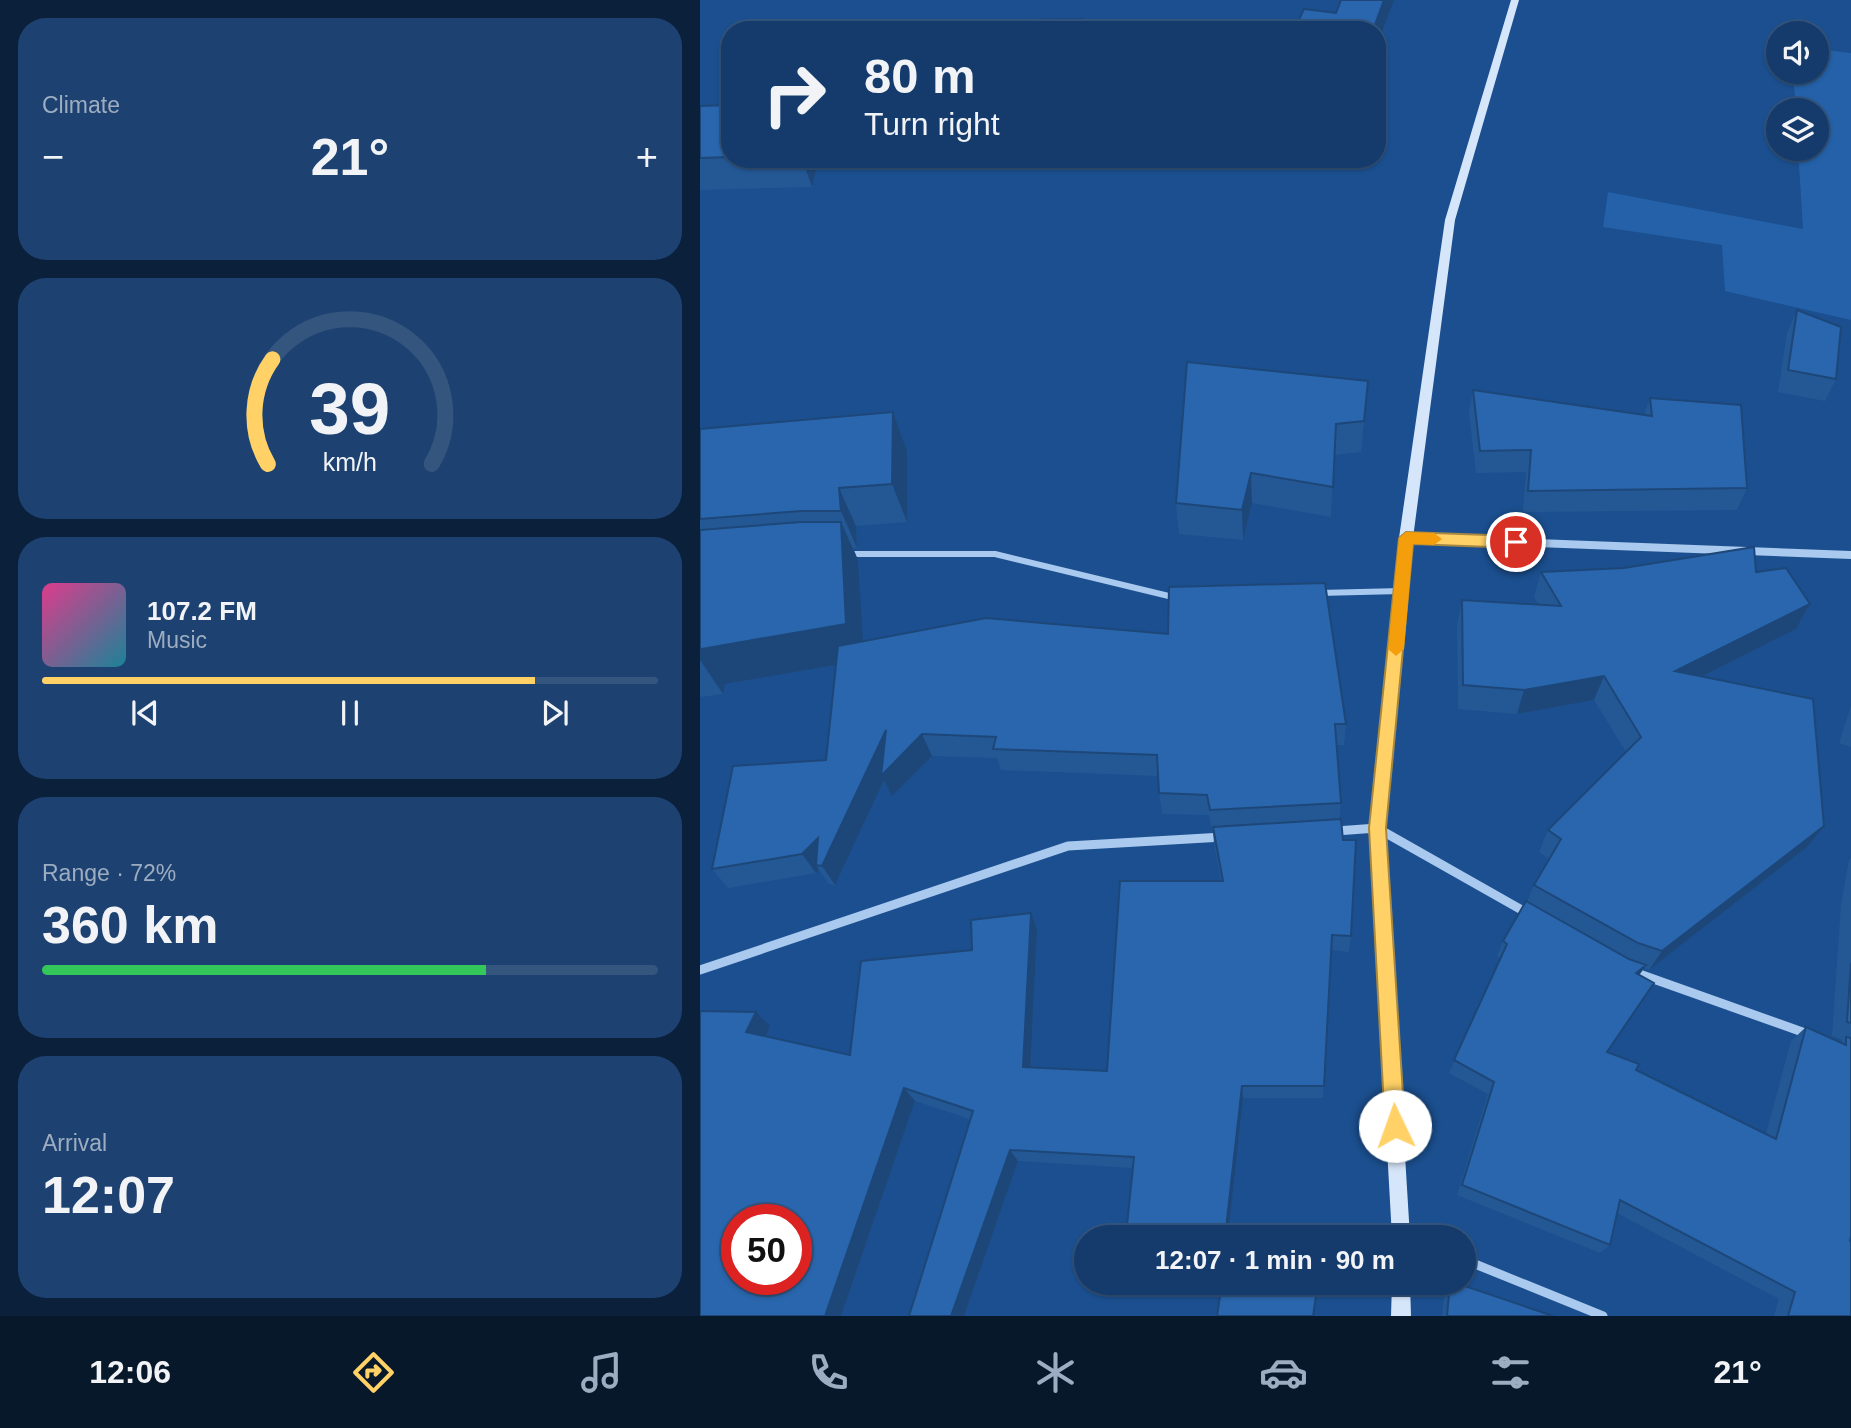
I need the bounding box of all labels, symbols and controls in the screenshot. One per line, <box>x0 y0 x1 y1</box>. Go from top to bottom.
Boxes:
map controls <box>1766 21 1829 161</box>
button: sound <box>1766 21 1829 84</box>
icon: right <box>749 49 840 140</box>
text: 80 m <box>864 49 976 103</box>
text: Climate <box>42 92 120 118</box>
button: layers <box>1766 98 1829 161</box>
text: Turn right <box>864 106 1000 142</box>
text: 21° <box>311 128 389 186</box>
text: − <box>42 136 64 178</box>
text: + <box>636 136 658 178</box>
text: 39 <box>310 369 390 450</box>
text: km/h <box>323 448 377 476</box>
pin <box>1486 512 1546 572</box>
icon: arrive <box>1497 523 1535 561</box>
text: 107.2 FM <box>147 596 257 626</box>
text: Music <box>147 627 207 653</box>
icon: previous <box>126 694 164 732</box>
icon: pause <box>331 694 369 732</box>
icon: next <box>536 694 574 732</box>
text: Range · 72% <box>42 860 176 886</box>
text: 360 km <box>42 896 218 954</box>
position arrow <box>1358 1089 1432 1163</box>
text: Arrival <box>42 1130 107 1156</box>
text: 12:07 <box>42 1166 175 1224</box>
speed limit sign: 50 <box>721 1204 812 1295</box>
text: 12:07 · 1 min · 90 m <box>1155 1245 1395 1275</box>
icon: directions <box>349 1348 398 1397</box>
icon: music <box>577 1348 626 1397</box>
icon: phone <box>804 1348 853 1397</box>
icon: climate <box>1031 1348 1080 1397</box>
icon: car <box>1259 1348 1308 1397</box>
icon: filters <box>1486 1348 1535 1397</box>
text: 12:06 <box>89 1354 171 1390</box>
text: 21° <box>1713 1354 1762 1390</box>

